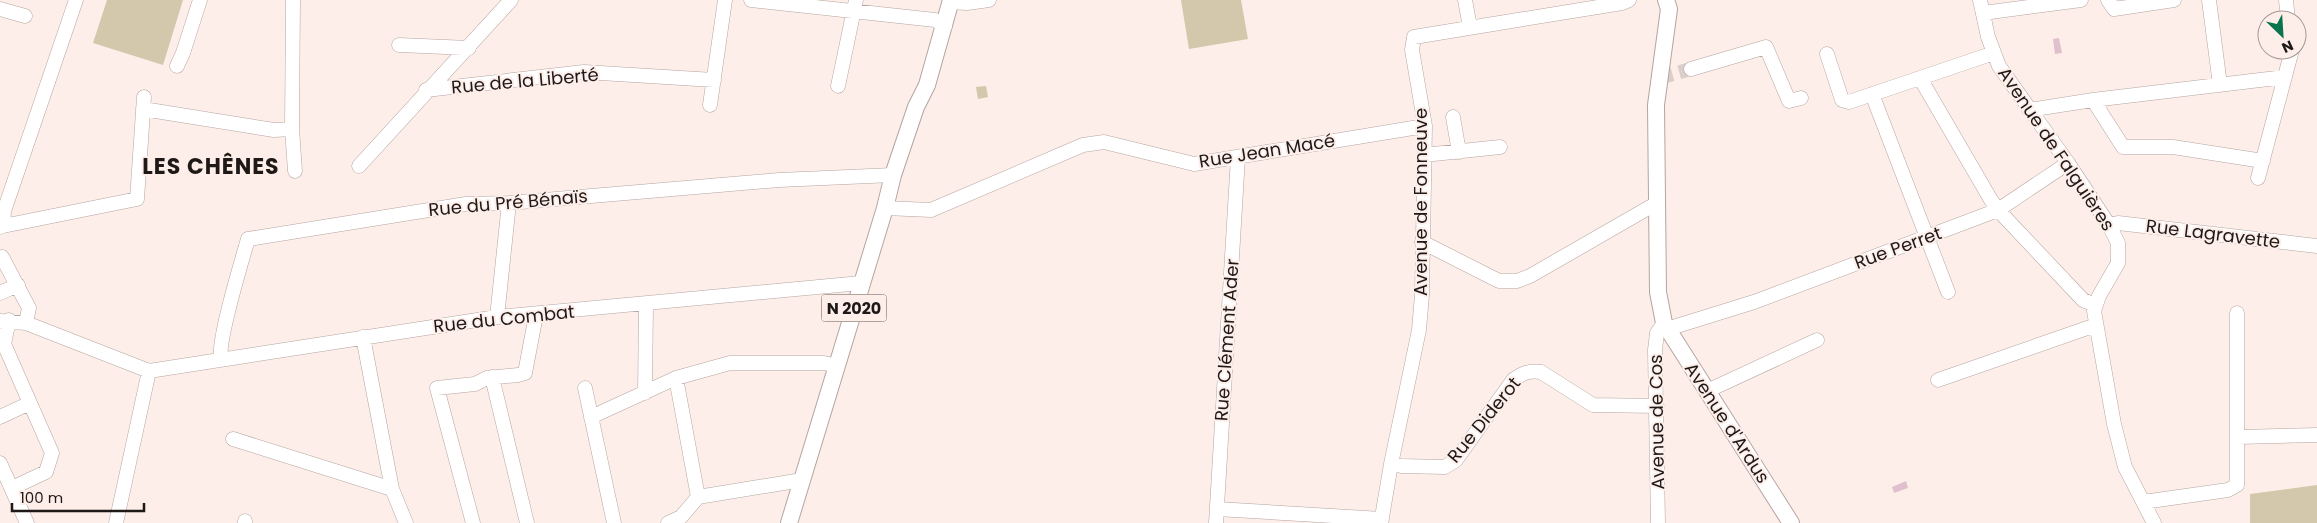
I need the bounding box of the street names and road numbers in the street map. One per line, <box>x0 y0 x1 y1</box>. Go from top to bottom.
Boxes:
street label: Rue de la Liberté <box>450 62 600 99</box>
street label: Avenue de Falguières <box>1992 62 2121 236</box>
street label: Avenue de Fonneuve <box>1408 108 1433 296</box>
street label: Rue Jean Macé <box>1197 127 1337 174</box>
street label: Rue du Pré Bénaïs <box>427 183 589 222</box>
street label: Rue Lagravette <box>2145 213 2282 254</box>
street label: Rue Perret <box>1851 220 1945 275</box>
street label: Rue Clément Ader <box>1208 258 1245 422</box>
road number: N 2020 <box>822 294 886 322</box>
street label: Rue du Combat <box>432 299 576 338</box>
street label: Avenue de Cos <box>1643 354 1670 490</box>
street label: Avenue d'Ardus <box>1679 357 1776 488</box>
street label: Rue Diderot <box>1441 372 1526 468</box>

